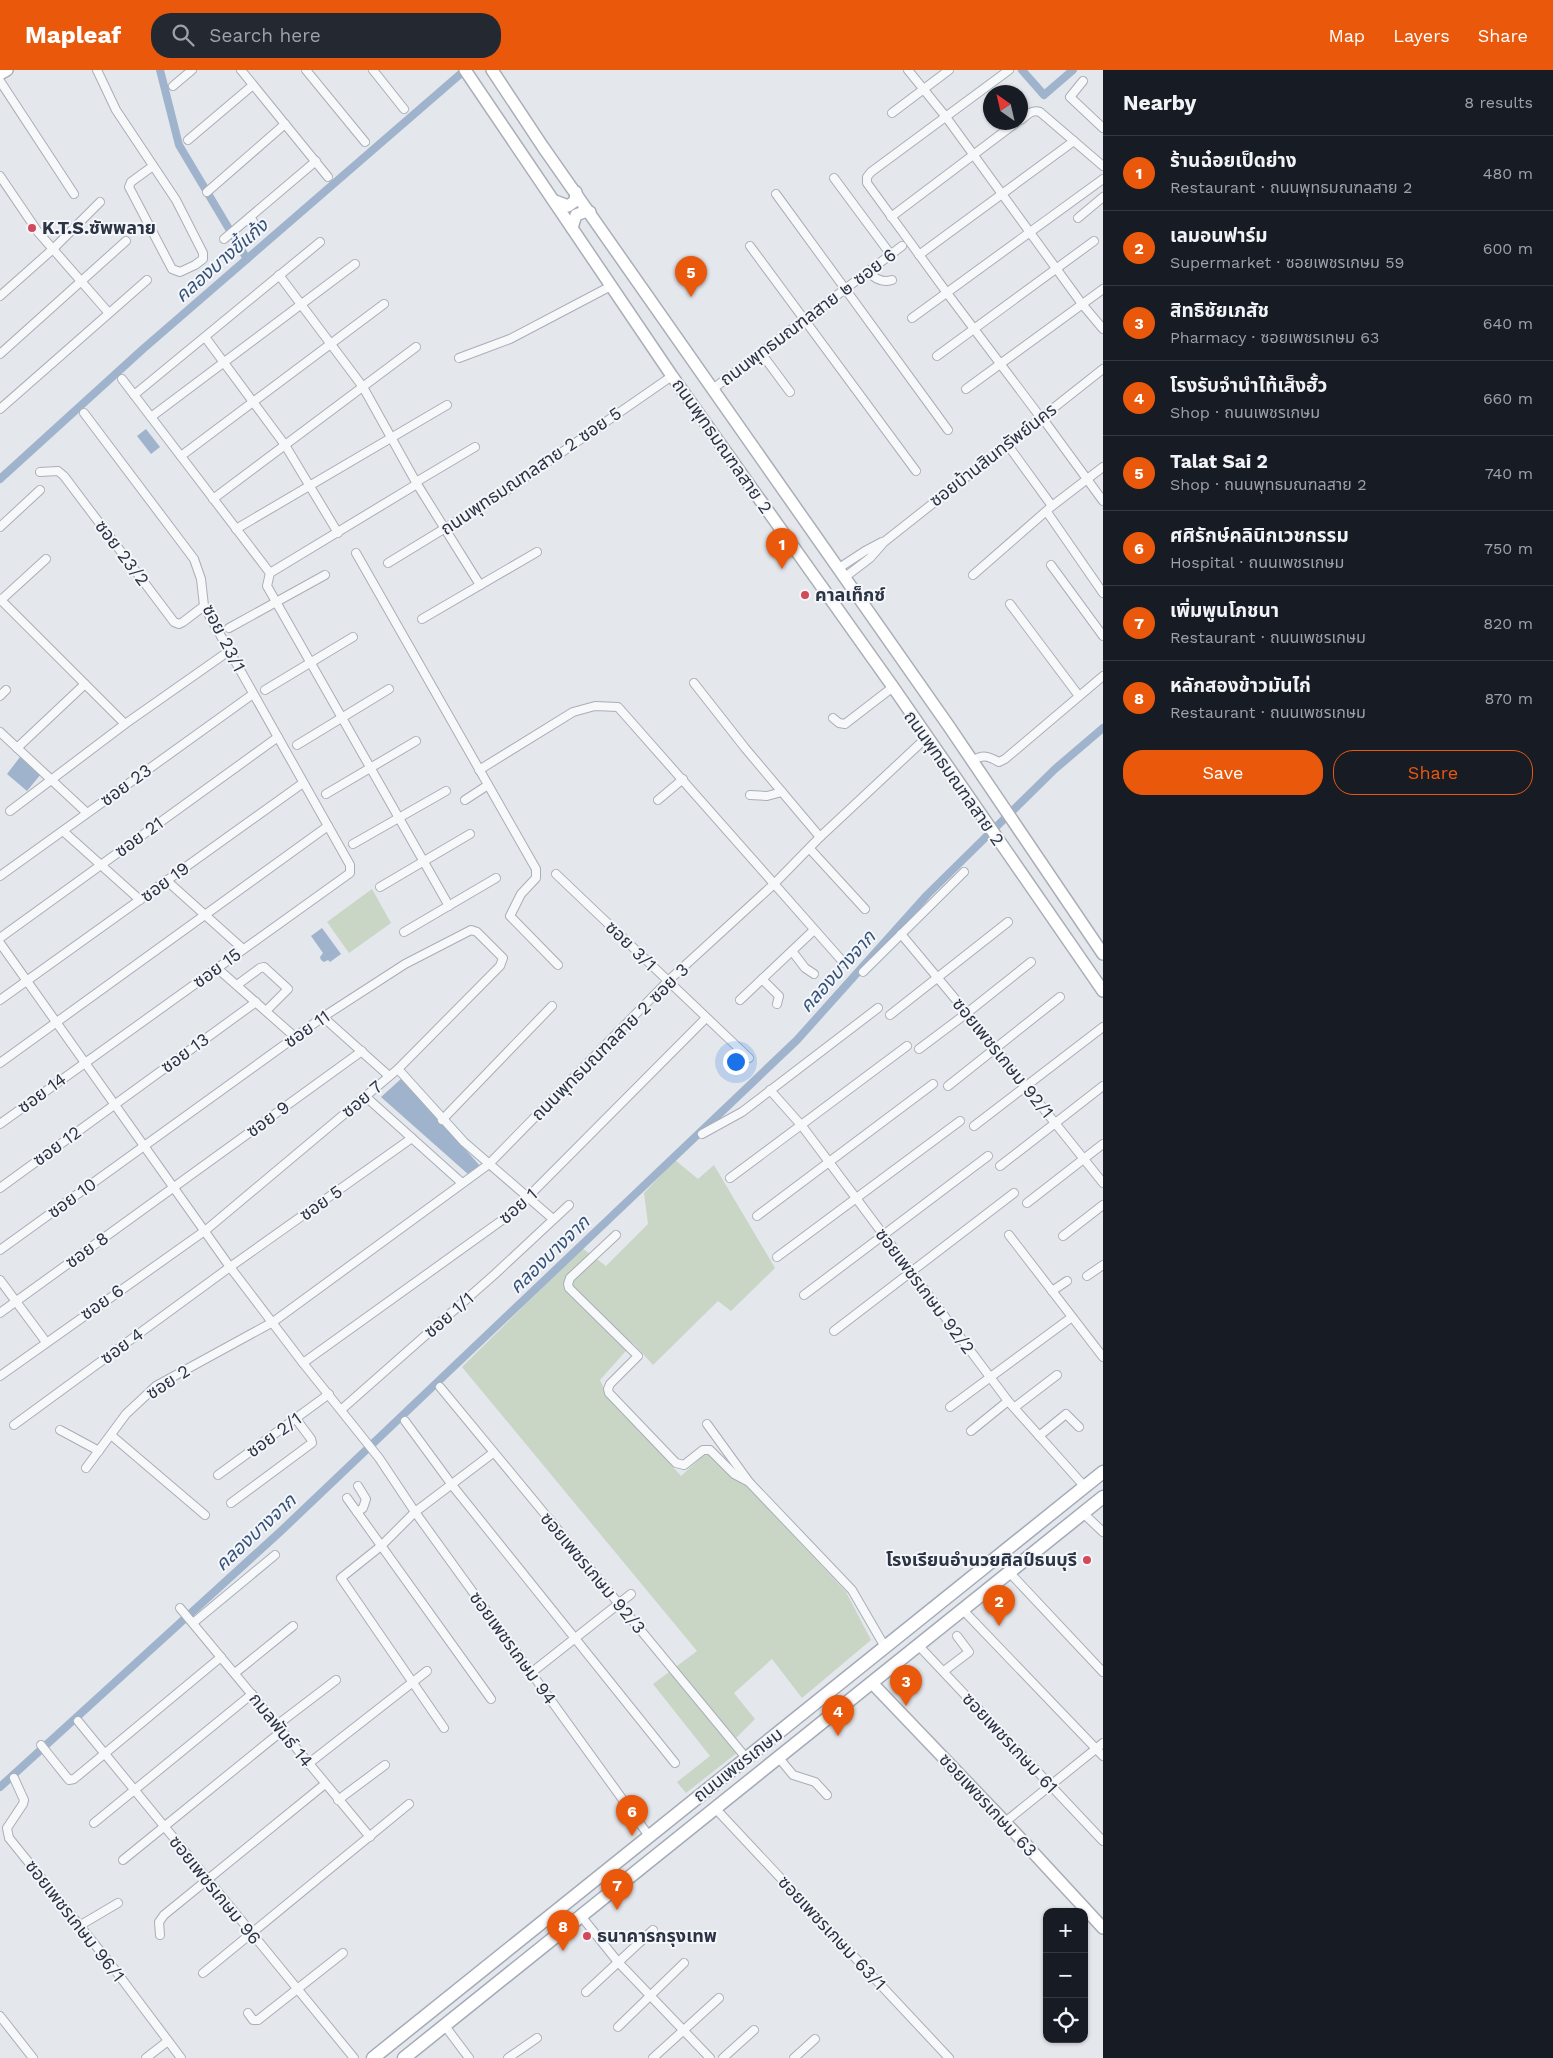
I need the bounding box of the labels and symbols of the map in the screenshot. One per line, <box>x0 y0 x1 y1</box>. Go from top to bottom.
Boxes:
north arrow <box>983 85 1028 130</box>
water label: คลองบางขี้แก้ง <box>169 212 273 307</box>
place label: K.T.S.ซัพพลาย <box>42 217 156 238</box>
marker: K.T.S.ซัพพลาย <box>26 222 38 234</box>
street label: ถนนพุทธมณฑลสาย ๒ ซอย 6 <box>716 244 900 390</box>
pin: 5 <box>675 256 707 297</box>
street label: ถนนพุทธมณฑลสาย 2 <box>667 374 777 518</box>
street label: ซอยบ้านสินทรัพย์นคร <box>925 398 1061 511</box>
street label: ถนนพุทธมณฑลสาย 2 ซอย 5 <box>436 402 626 540</box>
street label: ซอย 23/2 <box>91 516 154 590</box>
pin: 1 <box>766 528 798 569</box>
place label: คาลเท็กซ์ <box>815 584 886 605</box>
marker: คาลเท็กซ์ <box>799 589 811 601</box>
street label: ซอย 23/1 <box>199 600 250 675</box>
street label: ถนนพุทธมณฑลสาย 2 <box>899 706 1009 850</box>
street label: ซอย 23 <box>96 759 155 810</box>
street label: ซอย 21 <box>110 812 167 861</box>
street label: ซอย 19 <box>136 857 193 906</box>
street label: ซอย 3/1 <box>602 916 661 975</box>
water label: คลองบางจาก <box>795 925 881 1017</box>
street label: ซอย 15 <box>189 943 245 992</box>
street label: ถนนพุทธมณฑลสาย 2 ซอย 3 <box>527 959 693 1125</box>
street label: ซอยเพชรเกษม 92/1 <box>949 993 1058 1122</box>
street label: ซอย 11 <box>280 1005 334 1052</box>
street label: ซอย 13 <box>157 1028 213 1077</box>
your location <box>723 1049 749 1075</box>
street label: ซอย 14 <box>13 1068 70 1117</box>
street label: ซอย 7 <box>337 1076 386 1122</box>
street label: ซอย 9 <box>242 1096 293 1141</box>
street label: ซอย 12 <box>29 1121 85 1170</box>
street label: ซอย 10 <box>43 1173 100 1222</box>
street label: ซอย 5 <box>295 1180 346 1225</box>
street label: ซอย 1 <box>494 1183 541 1228</box>
water label: คลองบางจาก <box>505 1210 595 1298</box>
street label: ซอยเพชรเกษม 92/2 <box>871 1224 980 1358</box>
street label: ซอย 8 <box>61 1227 112 1272</box>
street label: ซอย 6 <box>76 1279 127 1324</box>
street label: ซอย 1/1 <box>420 1287 478 1342</box>
street label: ซอย 4 <box>96 1323 147 1368</box>
street label: ซอย 2 <box>142 1360 193 1403</box>
street label: ซอย 2/1 <box>242 1408 305 1461</box>
water label: คลองบางจาก <box>210 1489 301 1576</box>
street label: ซอยเพชรเกษม 92/3 <box>536 1508 650 1638</box>
place label: โรงเรียนอำนวยศิลป์ธนบุรี <box>886 1549 1077 1571</box>
marker: โรงเรียนอำนวยศิลป์ธนบุรี <box>1081 1554 1093 1566</box>
pin: 2 <box>983 1585 1015 1626</box>
street label: ซอยเพชรเกษม 94 <box>465 1587 561 1708</box>
pin: 3 <box>890 1665 922 1706</box>
street label: กมลพันธ์ 14 <box>245 1688 318 1771</box>
street label: ซอยเพชรเกษม 61 <box>958 1688 1062 1797</box>
pin: 4 <box>822 1695 854 1736</box>
street label: ถนนเพชรเกษม <box>689 1723 787 1806</box>
street label: ซอยเพชรเกษม 63 <box>935 1749 1042 1861</box>
pin: 6 <box>616 1795 648 1836</box>
street label: ซอยเพชรเกษม 96 <box>165 1831 266 1948</box>
street label: ซอยเพชรเกษม 96/1 <box>21 1856 130 1986</box>
pin: 7 <box>601 1869 633 1910</box>
street label: ซอยเพชรเกษม 63/1 <box>774 1871 891 1994</box>
pin: 8 <box>547 1910 579 1951</box>
place label: ธนาคารกรุงเทพ <box>597 1925 717 1947</box>
marker: ธนาคารกรุงเทพ <box>581 1930 593 1942</box>

